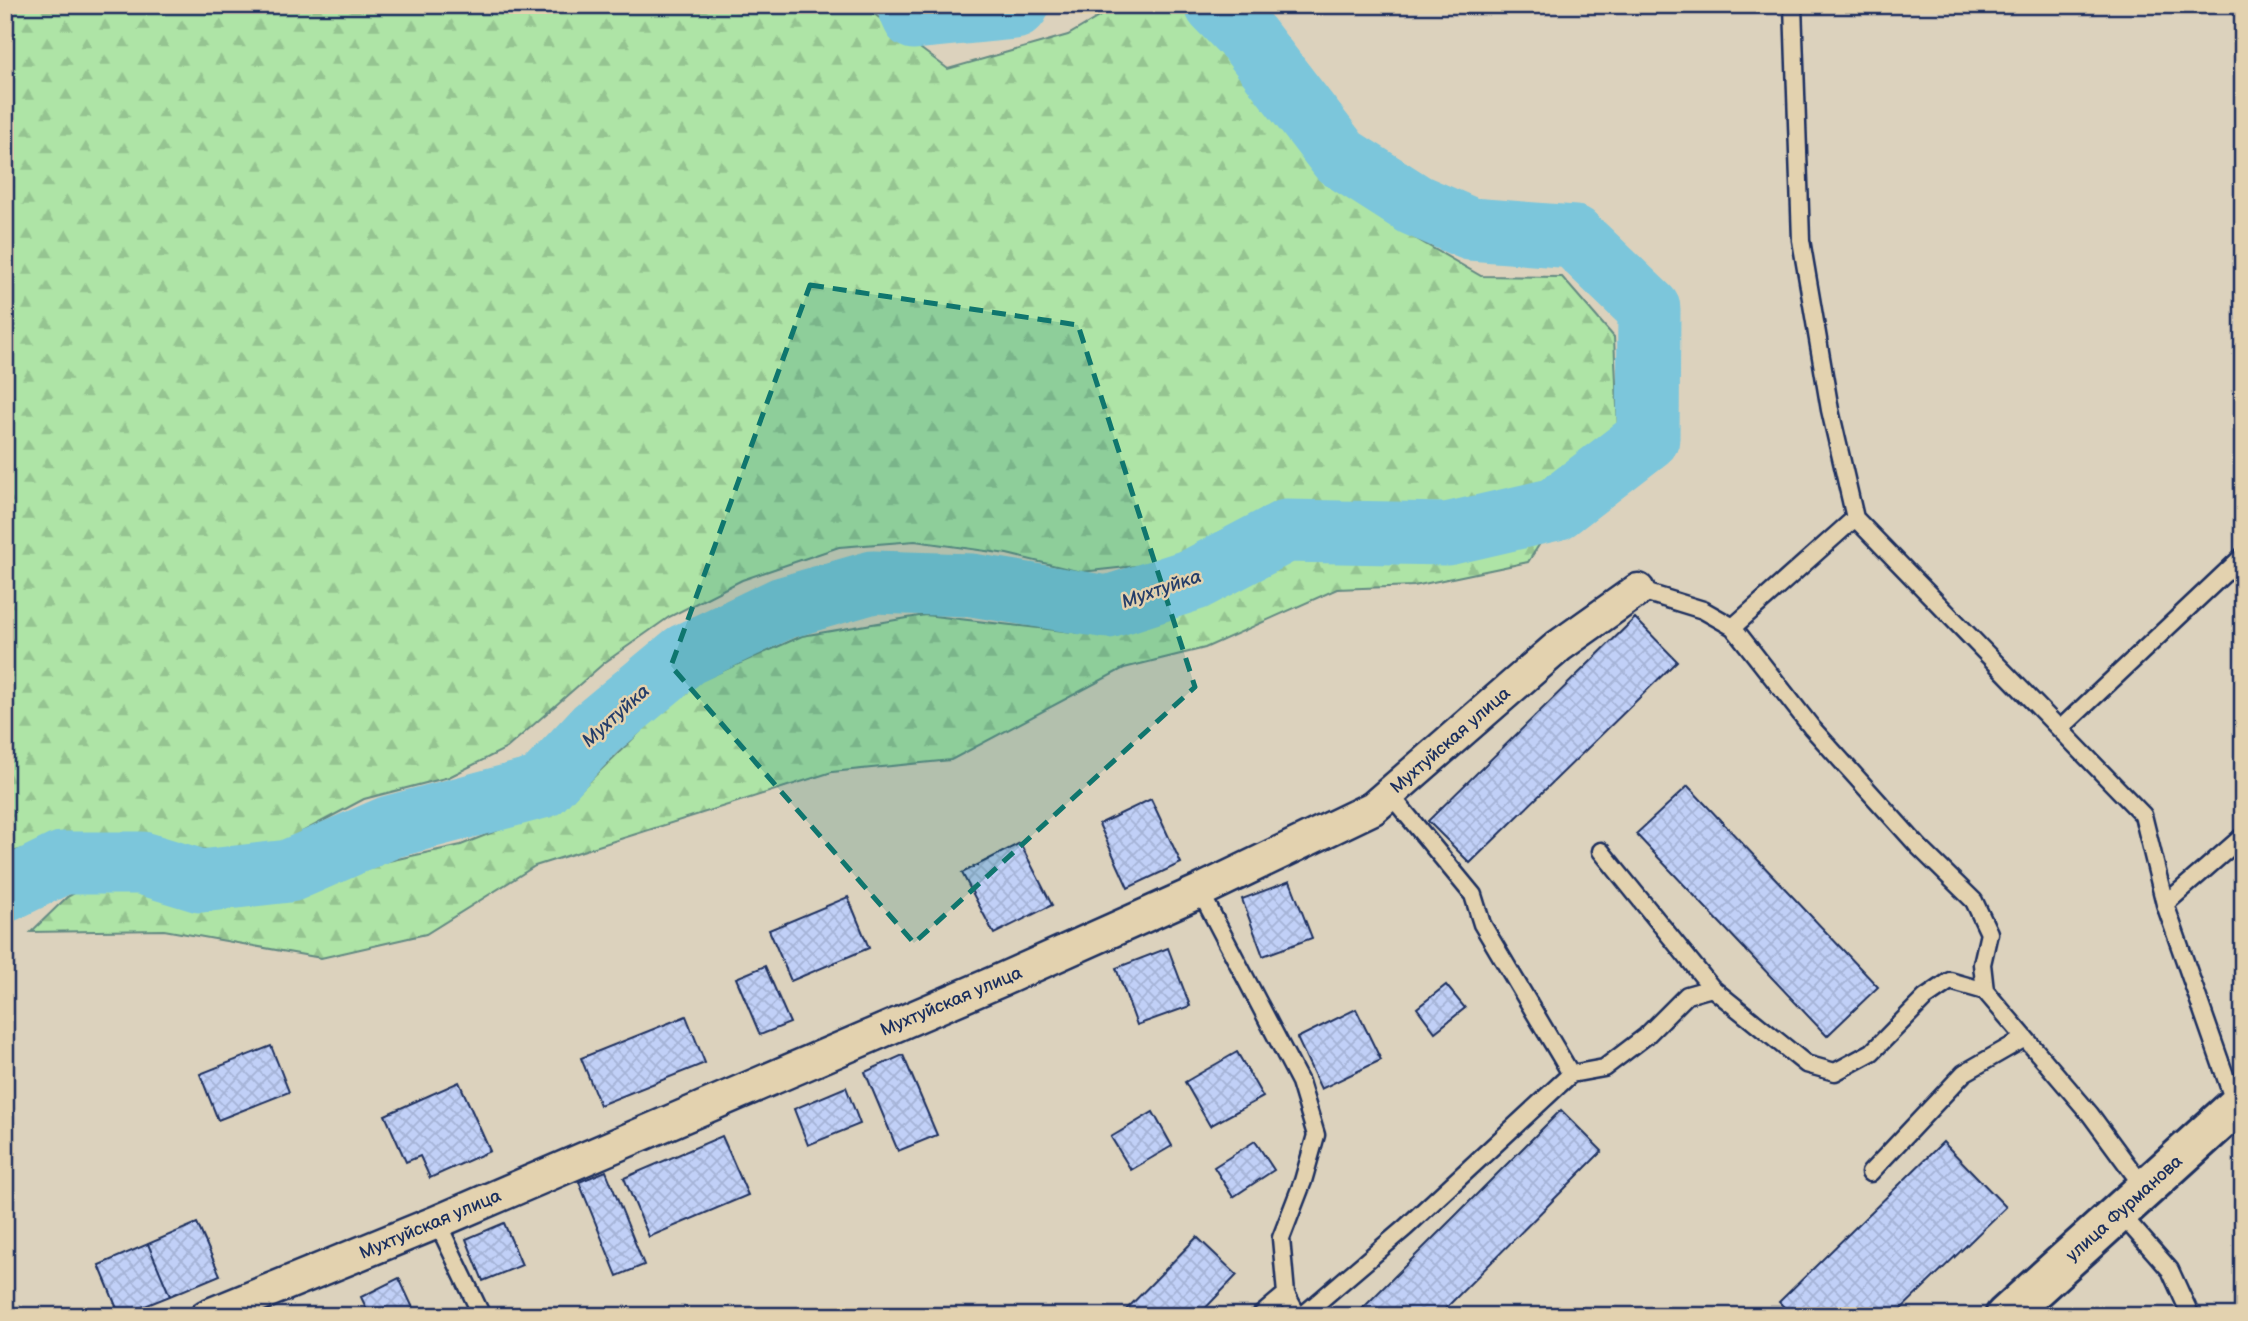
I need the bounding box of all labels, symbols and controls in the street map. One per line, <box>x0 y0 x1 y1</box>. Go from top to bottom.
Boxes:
water label: Мухтуйка <box>1118 565 1204 614</box>
water label: Мухтуйка <box>577 680 655 752</box>
street label: Мухтуйская улица <box>1386 682 1515 798</box>
street label: Мухтуйская улица <box>877 962 1026 1041</box>
street label: улица Фурманова <box>2062 1150 2187 1266</box>
street label: Мухтуйская улица <box>356 1185 505 1264</box>

